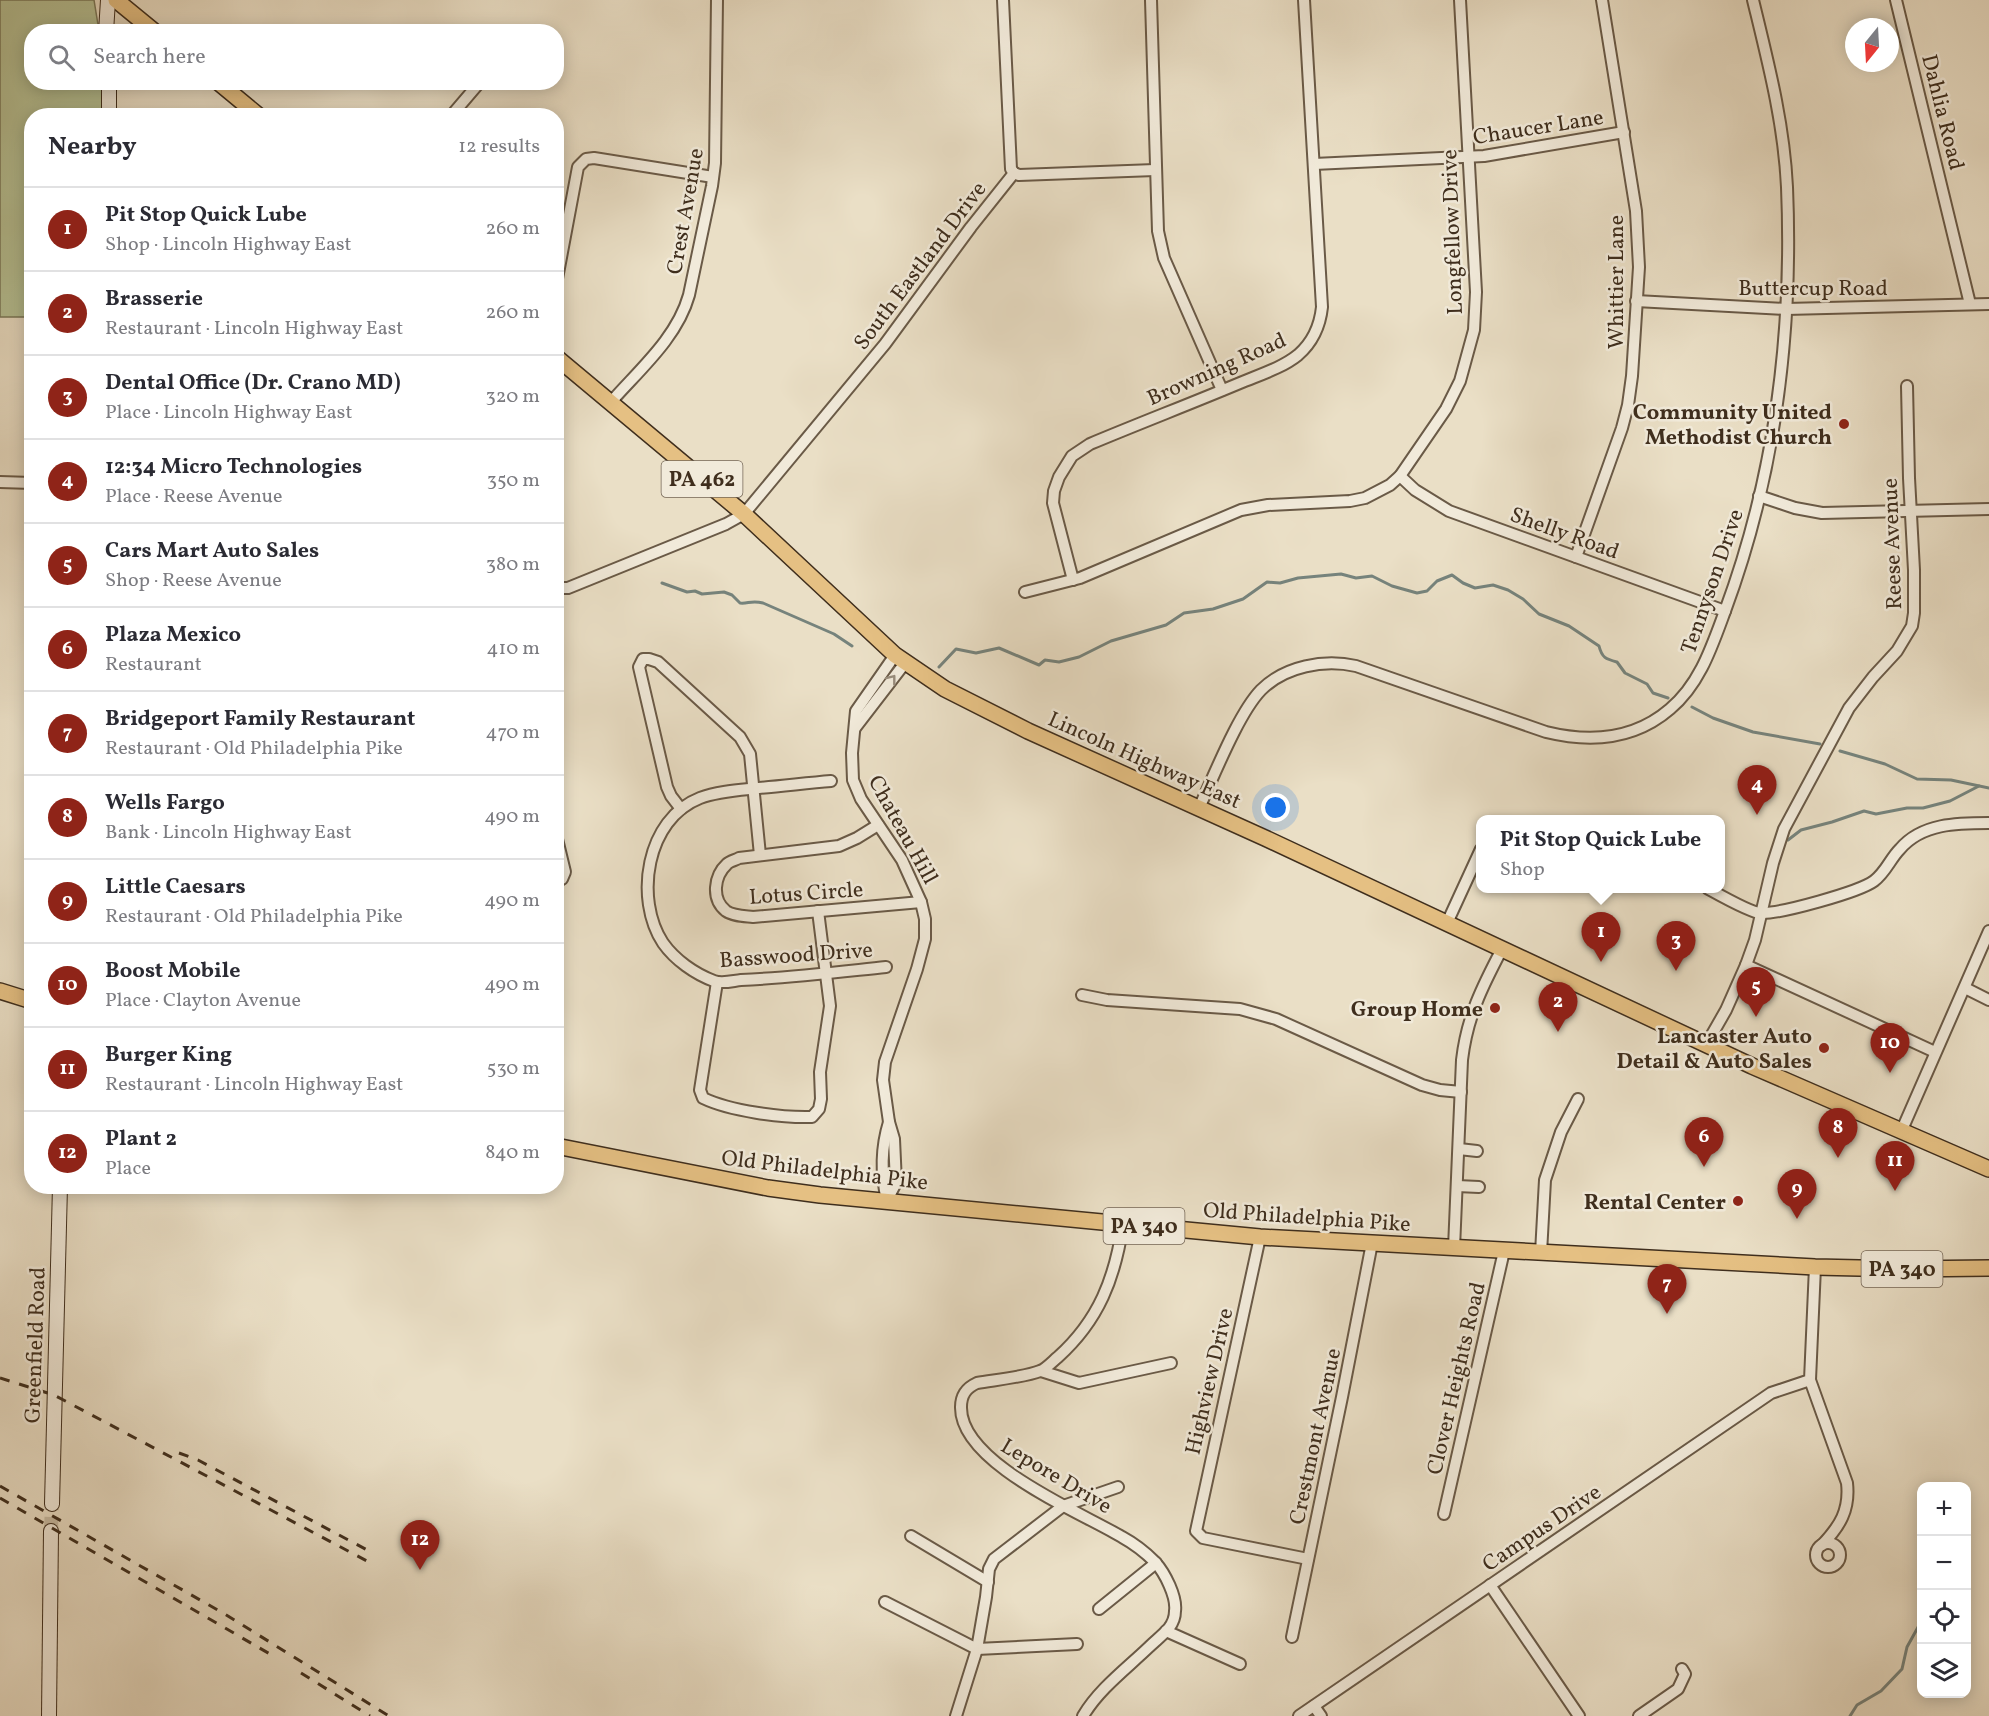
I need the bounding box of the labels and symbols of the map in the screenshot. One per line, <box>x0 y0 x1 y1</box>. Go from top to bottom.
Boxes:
north arrow <box>1845 18 1899 72</box>
street label: Dahlia Road <box>1912 51 1971 174</box>
street label: Chaucer Lane <box>1471 103 1606 154</box>
street label: Crest Avenue <box>660 146 713 277</box>
street label: Longfellow Drive <box>1435 149 1472 315</box>
street label: South Eastland Drive <box>847 176 995 357</box>
street label: Whittier Lane <box>1602 215 1633 349</box>
street label: Buttercup Road <box>1738 274 1888 305</box>
street label: Browning Road <box>1142 326 1292 415</box>
place label: Community United Methodist Church <box>1633 398 1832 454</box>
marker: Community United Methodist Church <box>1837 417 1851 431</box>
road number: PA 462 <box>662 461 742 497</box>
street label: Reese Avenue <box>1876 478 1911 610</box>
street label: Shelly Road <box>1505 500 1623 568</box>
street label: Tennyson Drive <box>1674 505 1753 658</box>
one-way arrow <box>885 674 896 685</box>
street label: Lincoln Highway East <box>1042 705 1246 818</box>
pin: 4 <box>1738 766 1776 815</box>
street label: Chateau Hill <box>859 770 944 890</box>
your location <box>1261 793 1290 822</box>
street label: Lotus Circle <box>748 875 864 914</box>
pin: 1 <box>1582 912 1620 962</box>
pin: 3 <box>1656 922 1696 971</box>
street label: Basswood Drive <box>718 936 874 977</box>
pin: 5 <box>1736 968 1776 1017</box>
pin: 2 <box>1538 982 1578 1032</box>
place label: Group Home <box>1351 995 1483 1026</box>
marker: Group Home <box>1488 1001 1502 1015</box>
place label: Lancaster Auto Detail & Auto Sales <box>1617 1022 1812 1078</box>
pin: 10 <box>1870 1024 1910 1073</box>
marker: Lancaster Auto Detail & Auto Sales <box>1817 1041 1831 1055</box>
pin: 8 <box>1818 1108 1858 1158</box>
pin: 6 <box>1684 1118 1724 1167</box>
pin: 11 <box>1876 1142 1914 1191</box>
street label: Old Philadelphia Pike <box>720 1143 930 1200</box>
pin: 9 <box>1778 1170 1816 1219</box>
place label: Rental Center <box>1584 1188 1727 1219</box>
marker: Rental Center <box>1731 1194 1745 1208</box>
street label: Old Philadelphia Pike <box>1202 1196 1412 1241</box>
road number: PA 340 <box>1104 1208 1184 1244</box>
road number: PA 340 <box>1862 1251 1942 1287</box>
pin: 7 <box>1648 1264 1686 1314</box>
street label: Greenfield Road <box>18 1266 55 1424</box>
street label: Clover Heights Road <box>1420 1279 1495 1478</box>
street label: Highview Drive <box>1179 1305 1242 1458</box>
street label: Crestmont Avenue <box>1283 1345 1350 1528</box>
street label: Lepore Drive <box>994 1432 1117 1523</box>
street label: Campus Drive <box>1477 1478 1608 1580</box>
pin: 12 <box>400 1520 440 1570</box>

